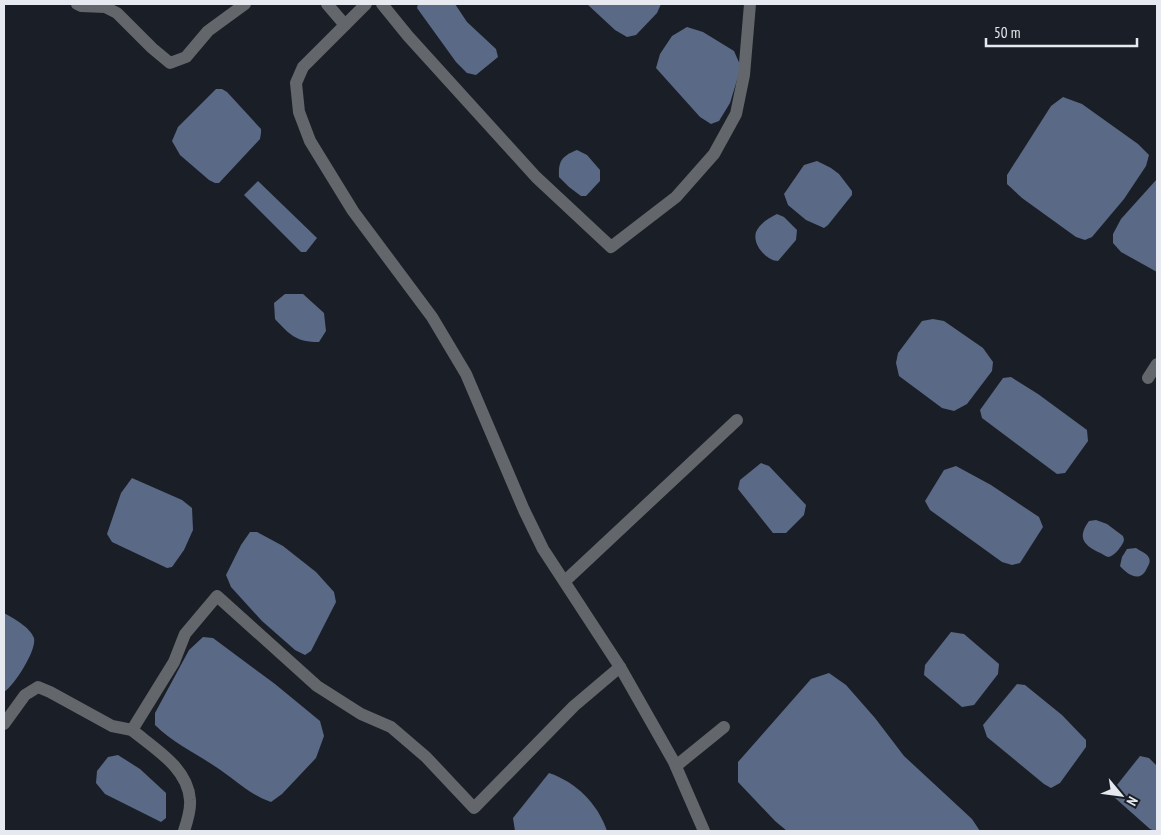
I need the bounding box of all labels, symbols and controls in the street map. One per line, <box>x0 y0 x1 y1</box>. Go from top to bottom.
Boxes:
scale bar <box>986 15 1137 47</box>
text: 50 m <box>994 23 1020 42</box>
north arrow <box>1096 770 1146 820</box>
text: N <box>1123 794 1142 809</box>

